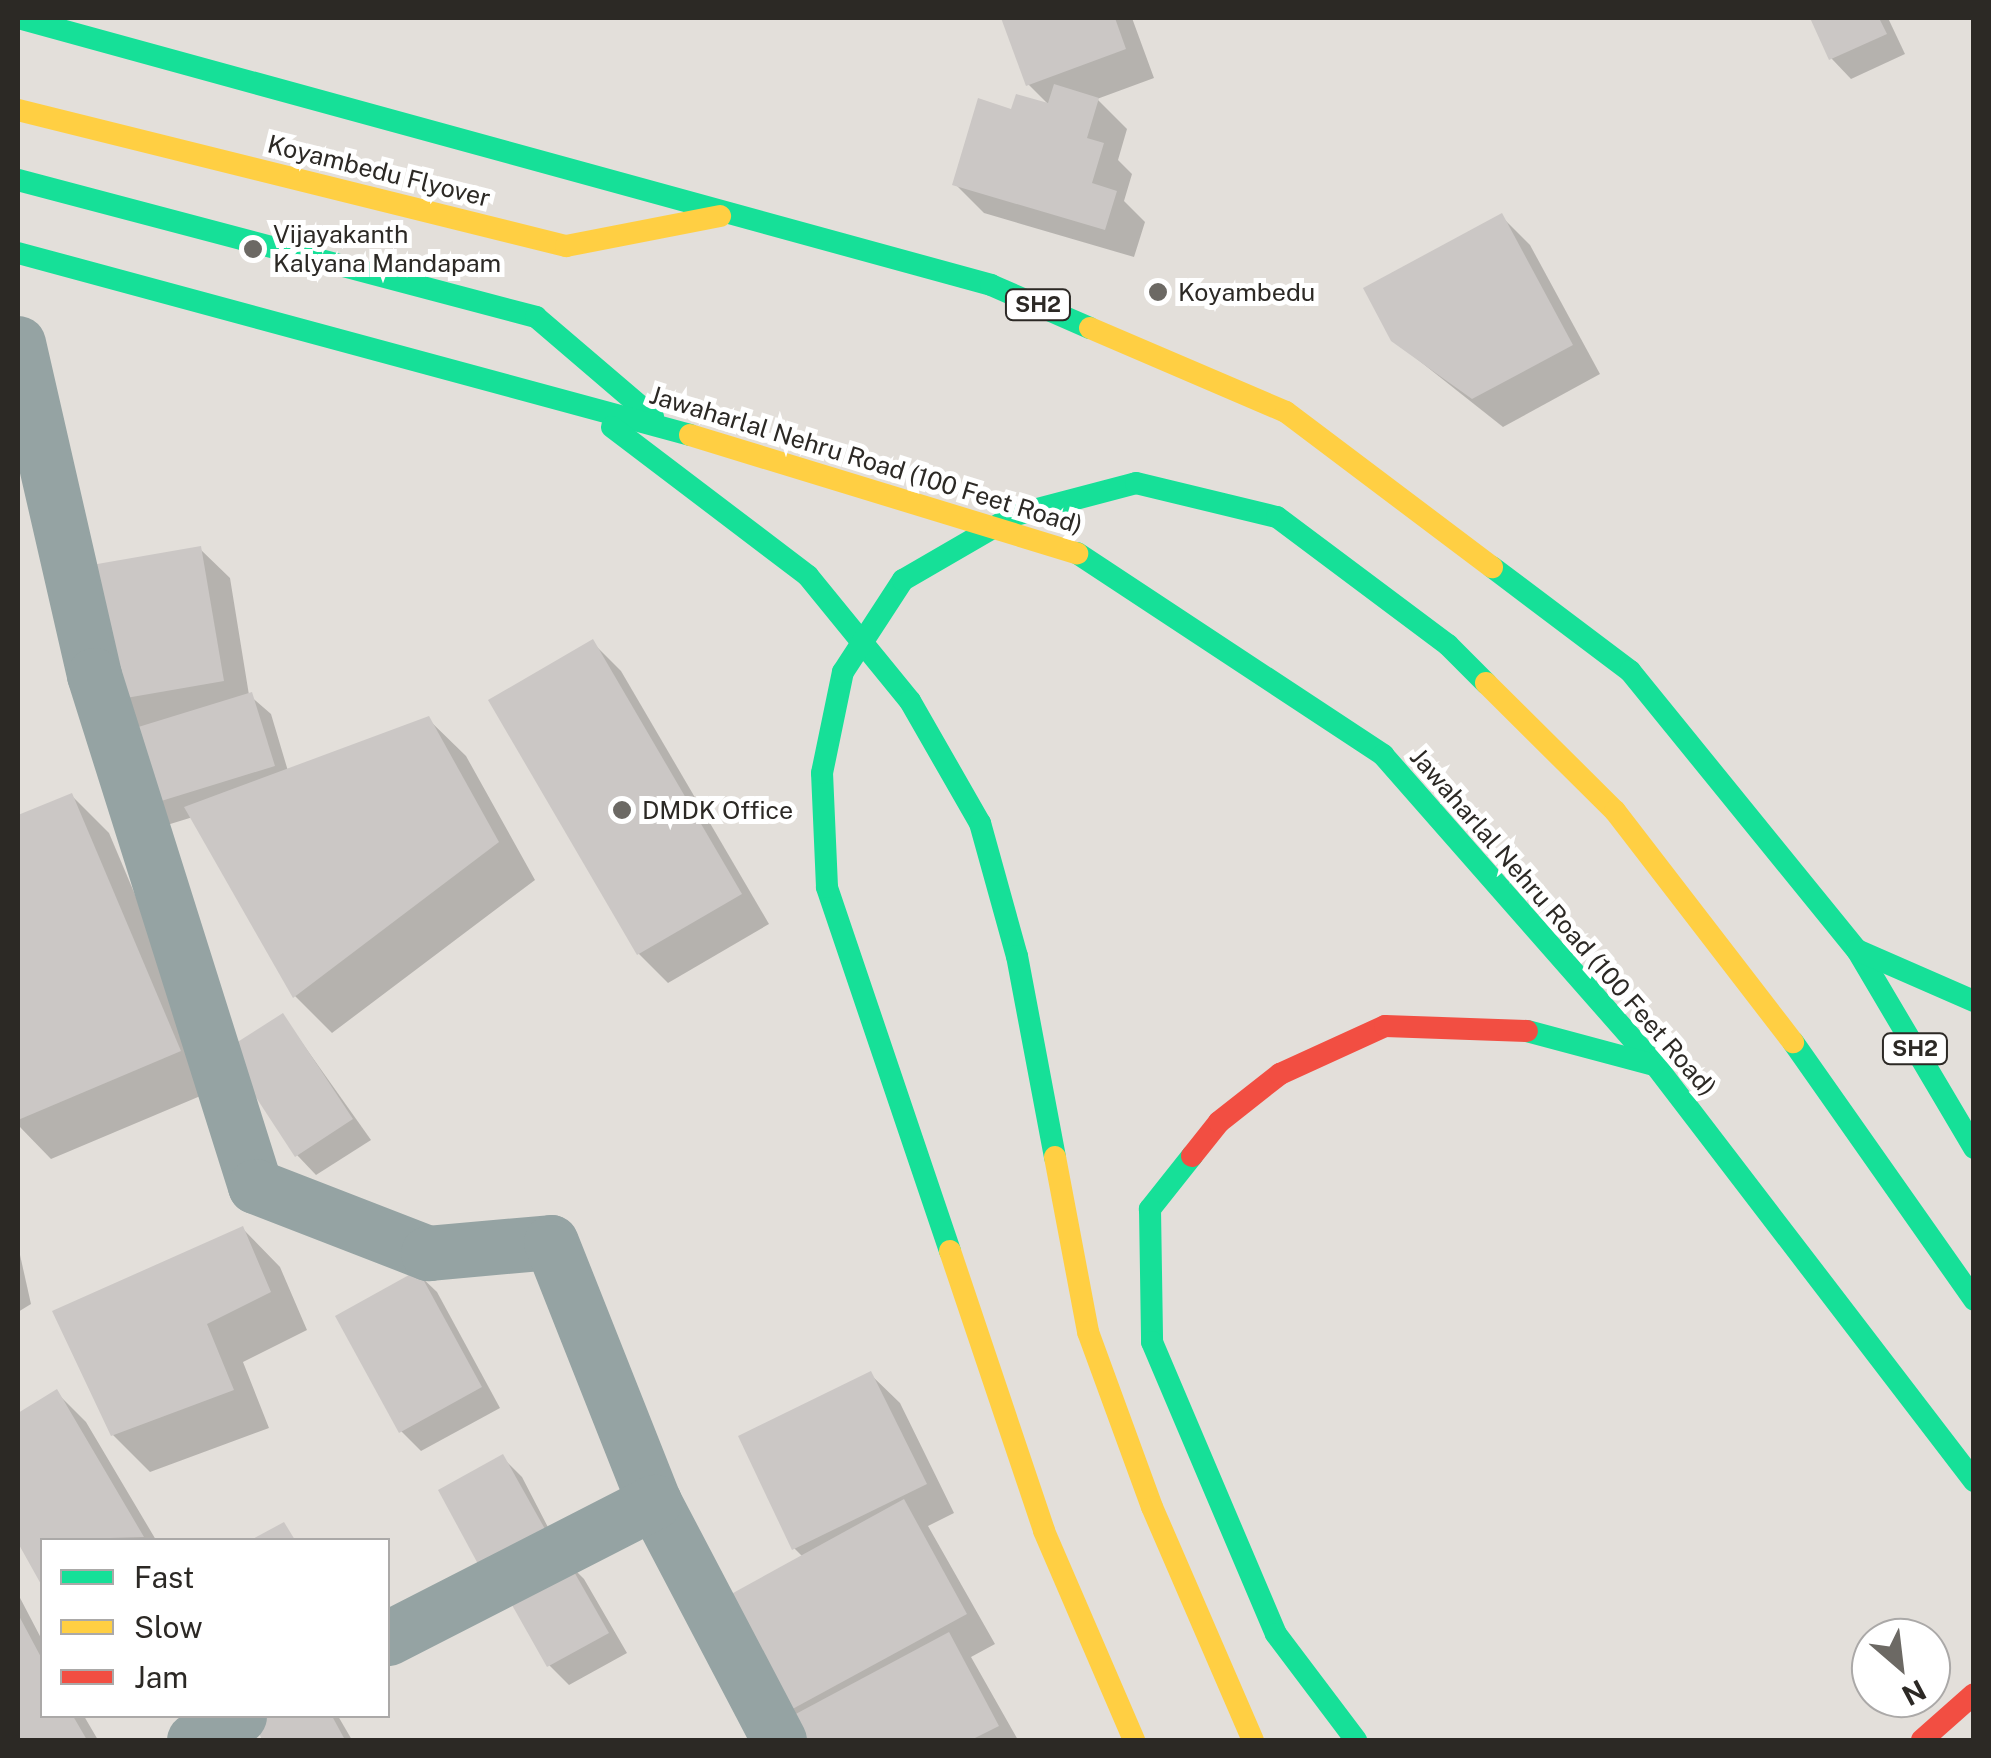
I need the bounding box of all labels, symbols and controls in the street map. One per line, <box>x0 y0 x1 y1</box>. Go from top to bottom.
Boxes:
street label: Koyambedu Flyover <box>264 129 494 213</box>
place label: Vijayakanth Kalyana Mandapam <box>273 220 501 279</box>
marker: Vijayakanth Kalyana Mandapam <box>242 238 264 260</box>
place label: Koyambedu <box>1178 277 1315 307</box>
marker: Koyambedu <box>1147 281 1169 303</box>
road number: SH2 <box>1003 288 1073 322</box>
street label: Jawaharlal Nehru Road (100 Feet Road) <box>646 380 1086 540</box>
street label: Jawaharlal Nehru Road (100 Feet Road) <box>1404 742 1722 1102</box>
place label: DMDK Office <box>642 795 793 825</box>
marker: DMDK Office <box>611 799 633 821</box>
road number: SH2 <box>1880 1032 1950 1066</box>
legend <box>40 1538 390 1718</box>
text: Fast <box>134 1559 194 1595</box>
text: Slow <box>134 1609 203 1645</box>
north arrow <box>1851 1618 1951 1718</box>
text: Jam <box>134 1659 188 1695</box>
text: N <box>1897 1673 1932 1713</box>

